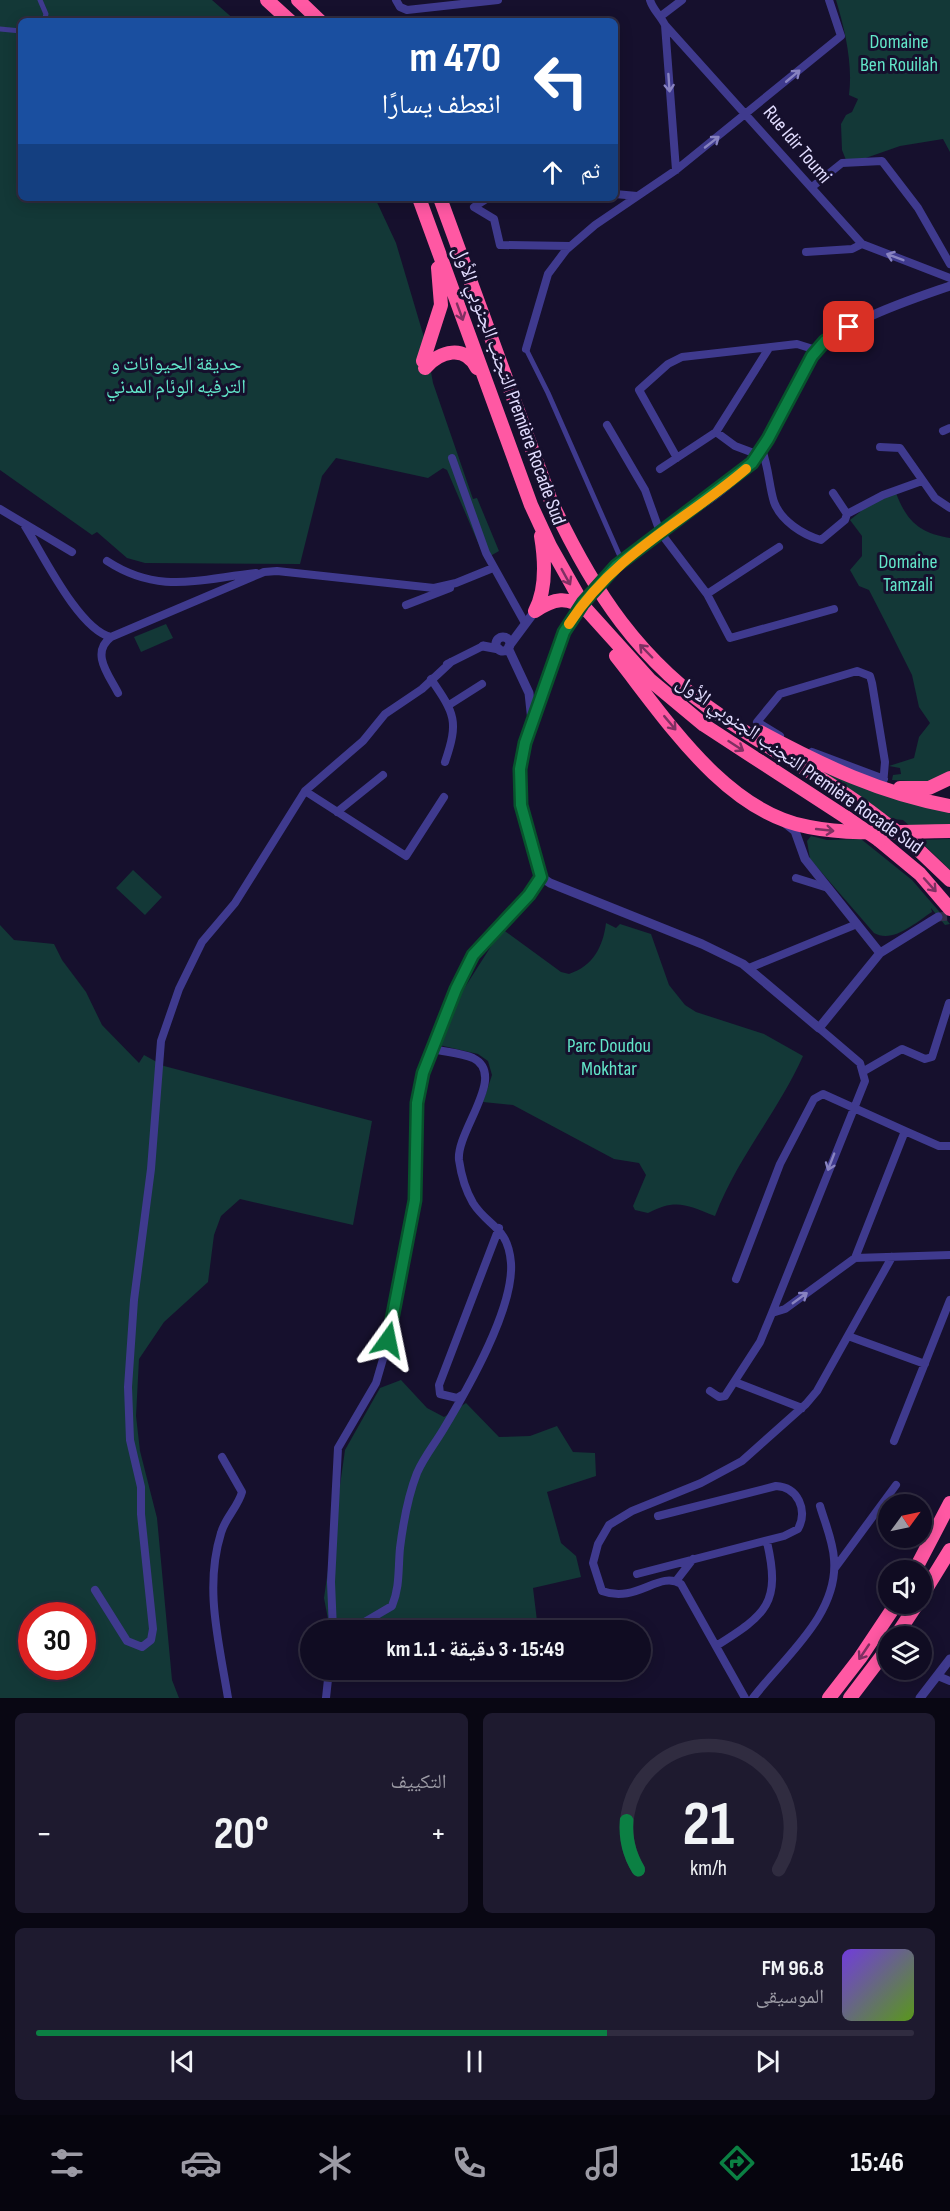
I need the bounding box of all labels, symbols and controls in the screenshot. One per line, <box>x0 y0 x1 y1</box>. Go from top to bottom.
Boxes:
park label: Domaine Ben Rouilah <box>860 30 938 77</box>
text: 470 m <box>409 33 501 84</box>
icon: left <box>522 42 600 120</box>
one-way arrow <box>785 70 801 83</box>
one-way arrow <box>664 73 675 93</box>
text: انعطف يسارًا <box>382 89 501 121</box>
street label: Rue Idir Toumi <box>758 101 837 188</box>
one-way arrow <box>704 136 720 149</box>
icon: ahead <box>536 156 569 189</box>
text: ثم <box>581 158 600 185</box>
street label: التجنب الجنوبي الأول Première Rocade Sud <box>444 243 571 529</box>
one-way arrow <box>887 251 905 262</box>
pin <box>823 301 874 352</box>
one-way arrow <box>455 302 466 321</box>
icon: arrive <box>832 310 865 343</box>
park label: حديقة الحيوانات و الترفيه الوئام المدني <box>106 352 246 402</box>
park label: Domaine Tamzali <box>879 550 938 597</box>
one-way arrow <box>561 567 572 585</box>
one-way arrow <box>639 644 653 659</box>
street label: التجنب الجنوبي الأول Première Rocade Sud <box>670 670 927 862</box>
one-way arrow <box>663 715 677 730</box>
one-way arrow <box>727 741 744 753</box>
one-way arrow <box>815 824 835 835</box>
one-way arrow <box>923 877 937 892</box>
park label: Parc Doudou Mokhtar <box>567 1034 651 1081</box>
one-way arrow <box>825 1152 836 1171</box>
one-way arrow <box>791 1292 807 1304</box>
position arrow <box>356 1308 420 1372</box>
north arrow <box>878 1494 932 1548</box>
map controls <box>878 1494 932 1680</box>
button: sound <box>878 1560 932 1614</box>
speed limit sign: 30 <box>18 1602 96 1680</box>
button: layers <box>878 1626 932 1680</box>
text: 15:49 · 3 دقيقة · 1.1 km <box>387 1636 564 1663</box>
one-way arrow <box>858 1643 870 1660</box>
text: التكييف <box>390 1770 447 1794</box>
text: 21 <box>683 1788 735 1863</box>
text: 20° <box>214 1807 269 1862</box>
text: − <box>36 1814 52 1854</box>
text: + <box>430 1814 447 1854</box>
text: km/h <box>690 1856 727 1881</box>
text: 96.8 FM <box>762 1955 824 1982</box>
text: الموسيقى <box>756 1985 824 2009</box>
icon: previous <box>166 2045 199 2078</box>
icon: pause <box>458 2045 491 2078</box>
icon: next <box>751 2045 784 2078</box>
icon: filters <box>46 2142 88 2184</box>
icon: car <box>180 2142 222 2184</box>
icon: climate <box>314 2142 356 2184</box>
icon: phone <box>448 2142 490 2184</box>
icon: music <box>582 2142 624 2184</box>
icon: directions <box>716 2142 758 2184</box>
text: 15:46 <box>850 2147 904 2179</box>

